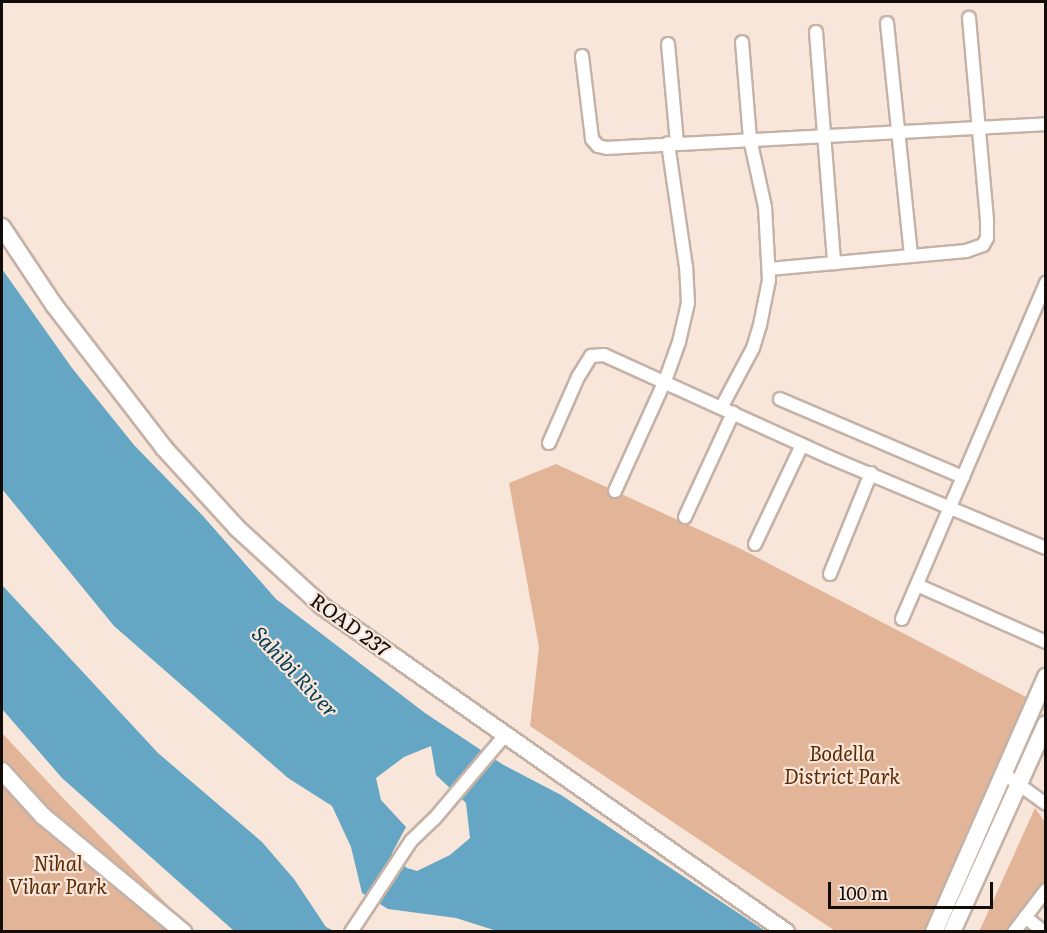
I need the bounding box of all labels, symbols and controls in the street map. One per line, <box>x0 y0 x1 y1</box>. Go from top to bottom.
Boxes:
street label: ROAD 237 <box>307 587 395 661</box>
water label: Sahibi River <box>248 620 344 722</box>
park label: Bodella District Park <box>784 740 900 787</box>
park label: Nihal Vihar Park <box>9 851 107 898</box>
scale bar <box>831 870 996 908</box>
text: 100 m <box>839 879 888 906</box>

